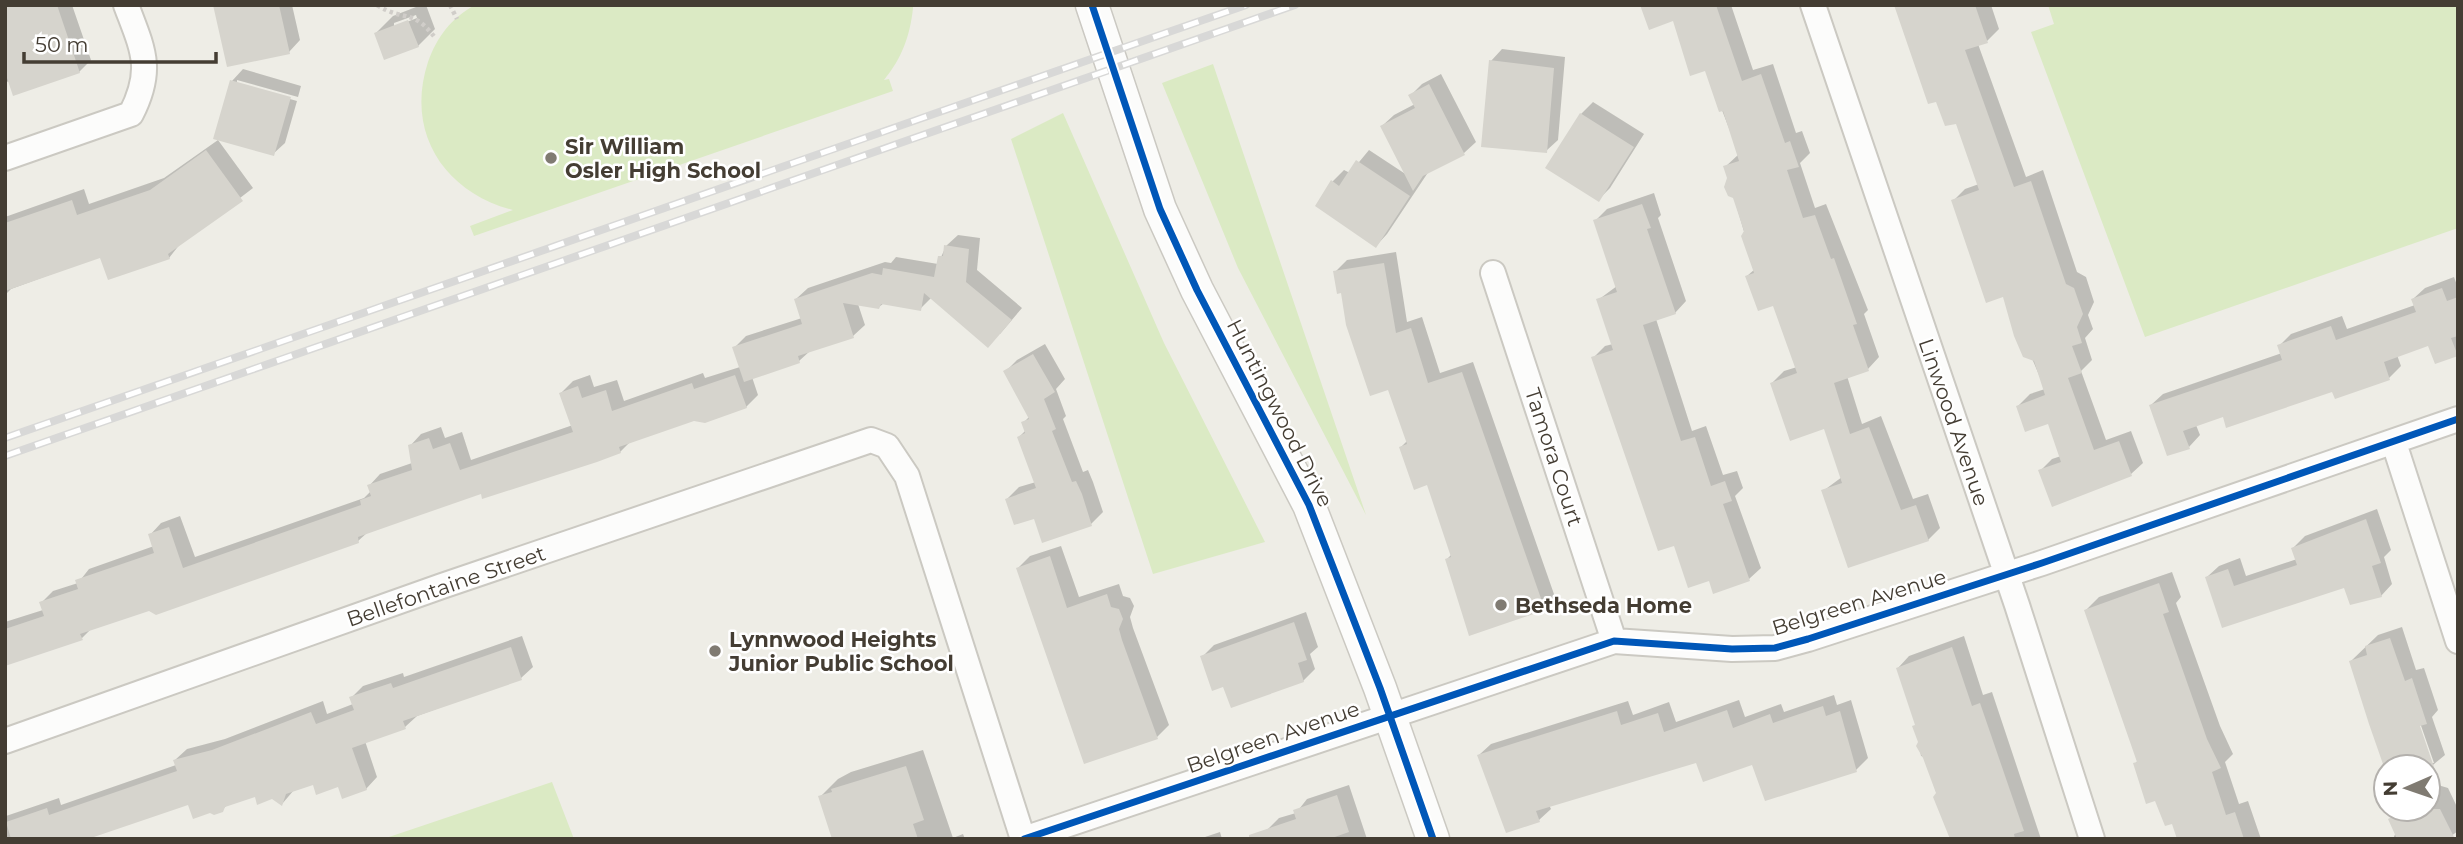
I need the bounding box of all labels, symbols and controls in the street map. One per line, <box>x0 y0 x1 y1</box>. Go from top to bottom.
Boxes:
scale bar <box>24 21 217 65</box>
text: 50 m <box>35 32 89 57</box>
place label: Sir William Osler High School <box>565 134 761 183</box>
marker: Sir William Osler High School <box>543 150 559 166</box>
street label: Huntingwood Drive <box>1222 315 1338 511</box>
street label: Linwood Avenue <box>1914 335 1994 509</box>
street label: Tamora Court <box>1520 385 1588 529</box>
street label: Bellefontaine Street <box>343 540 549 632</box>
street label: Belgreen Avenue <box>1769 564 1949 640</box>
place label: Bethseda Home <box>1515 593 1692 618</box>
marker: Bethseda Home <box>1493 597 1509 613</box>
place label: Lynnwood Heights Junior Public School <box>728 627 954 676</box>
marker: Lynnwood Heights Junior Public School <box>707 643 723 659</box>
street label: Belgreen Avenue <box>1183 696 1363 778</box>
north arrow <box>2372 753 2442 823</box>
text: N <box>2379 780 2402 797</box>

